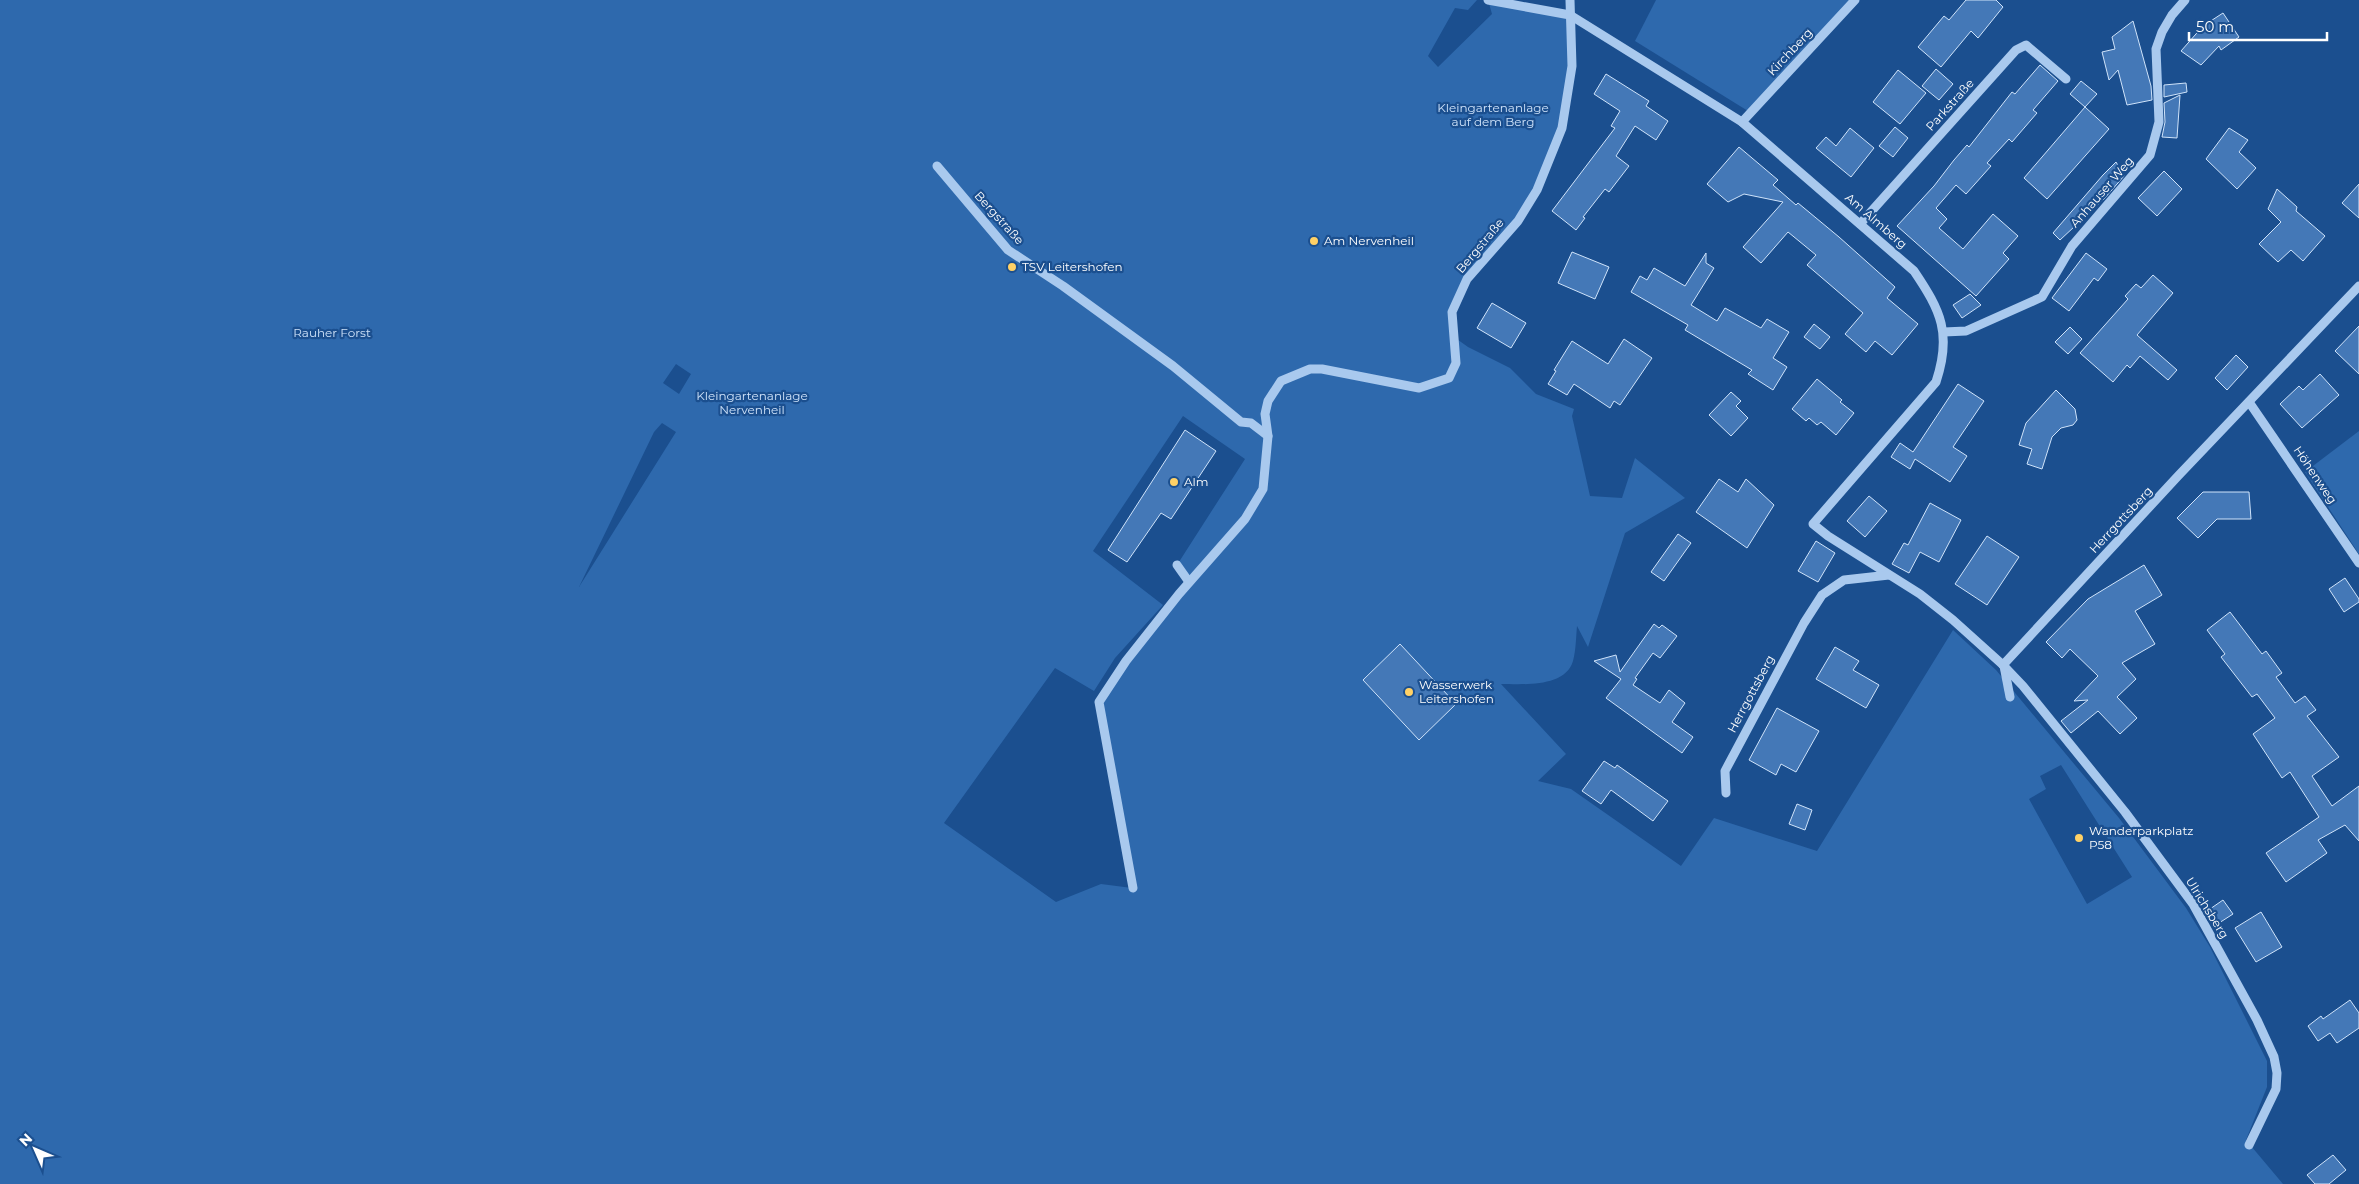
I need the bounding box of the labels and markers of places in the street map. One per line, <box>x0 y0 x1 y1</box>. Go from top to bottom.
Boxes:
place label: Am Nervenheil <box>1324 233 1414 248</box>
marker: Am Nervenheil <box>1308 235 1320 247</box>
place label: TSV Leitershofen <box>1022 259 1123 274</box>
marker: TSV Leitershofen <box>1006 261 1018 273</box>
place label: Alm <box>1184 474 1209 489</box>
marker: Alm <box>1168 476 1180 488</box>
place label: Wasserwerk Leitershofen <box>1419 677 1494 706</box>
marker: Wasserwerk Leitershofen <box>1403 686 1415 698</box>
place label: Wanderparkplatz P58 <box>2089 823 2193 852</box>
marker: Wanderparkplatz P58 <box>2073 832 2085 844</box>

